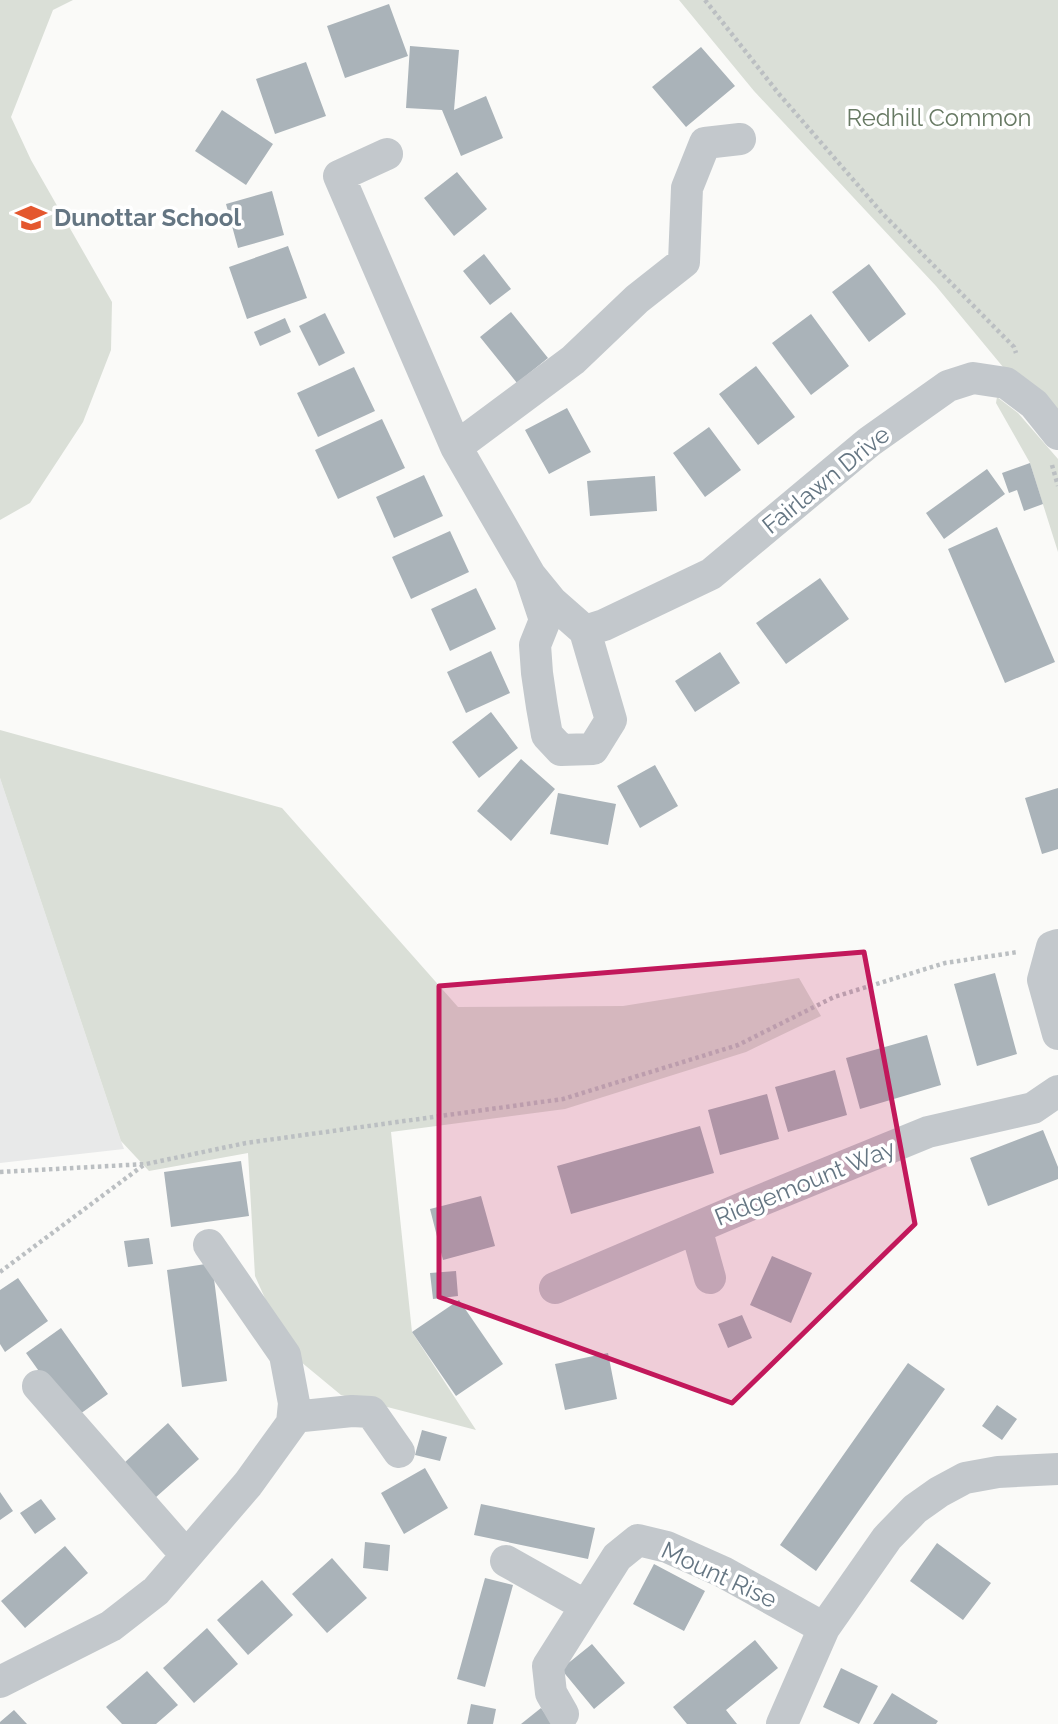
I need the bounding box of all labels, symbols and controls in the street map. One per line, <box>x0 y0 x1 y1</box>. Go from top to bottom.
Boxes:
park label: Redhill Common <box>846 103 1032 132</box>
school or university icon: Dunottar School <box>14 201 48 235</box>
place label: Dunottar School <box>54 203 241 232</box>
street label: Fairlawn Drive <box>756 419 895 540</box>
street label: Ridgemount Way <box>710 1133 899 1232</box>
street label: Mount Rise <box>657 1535 781 1614</box>

